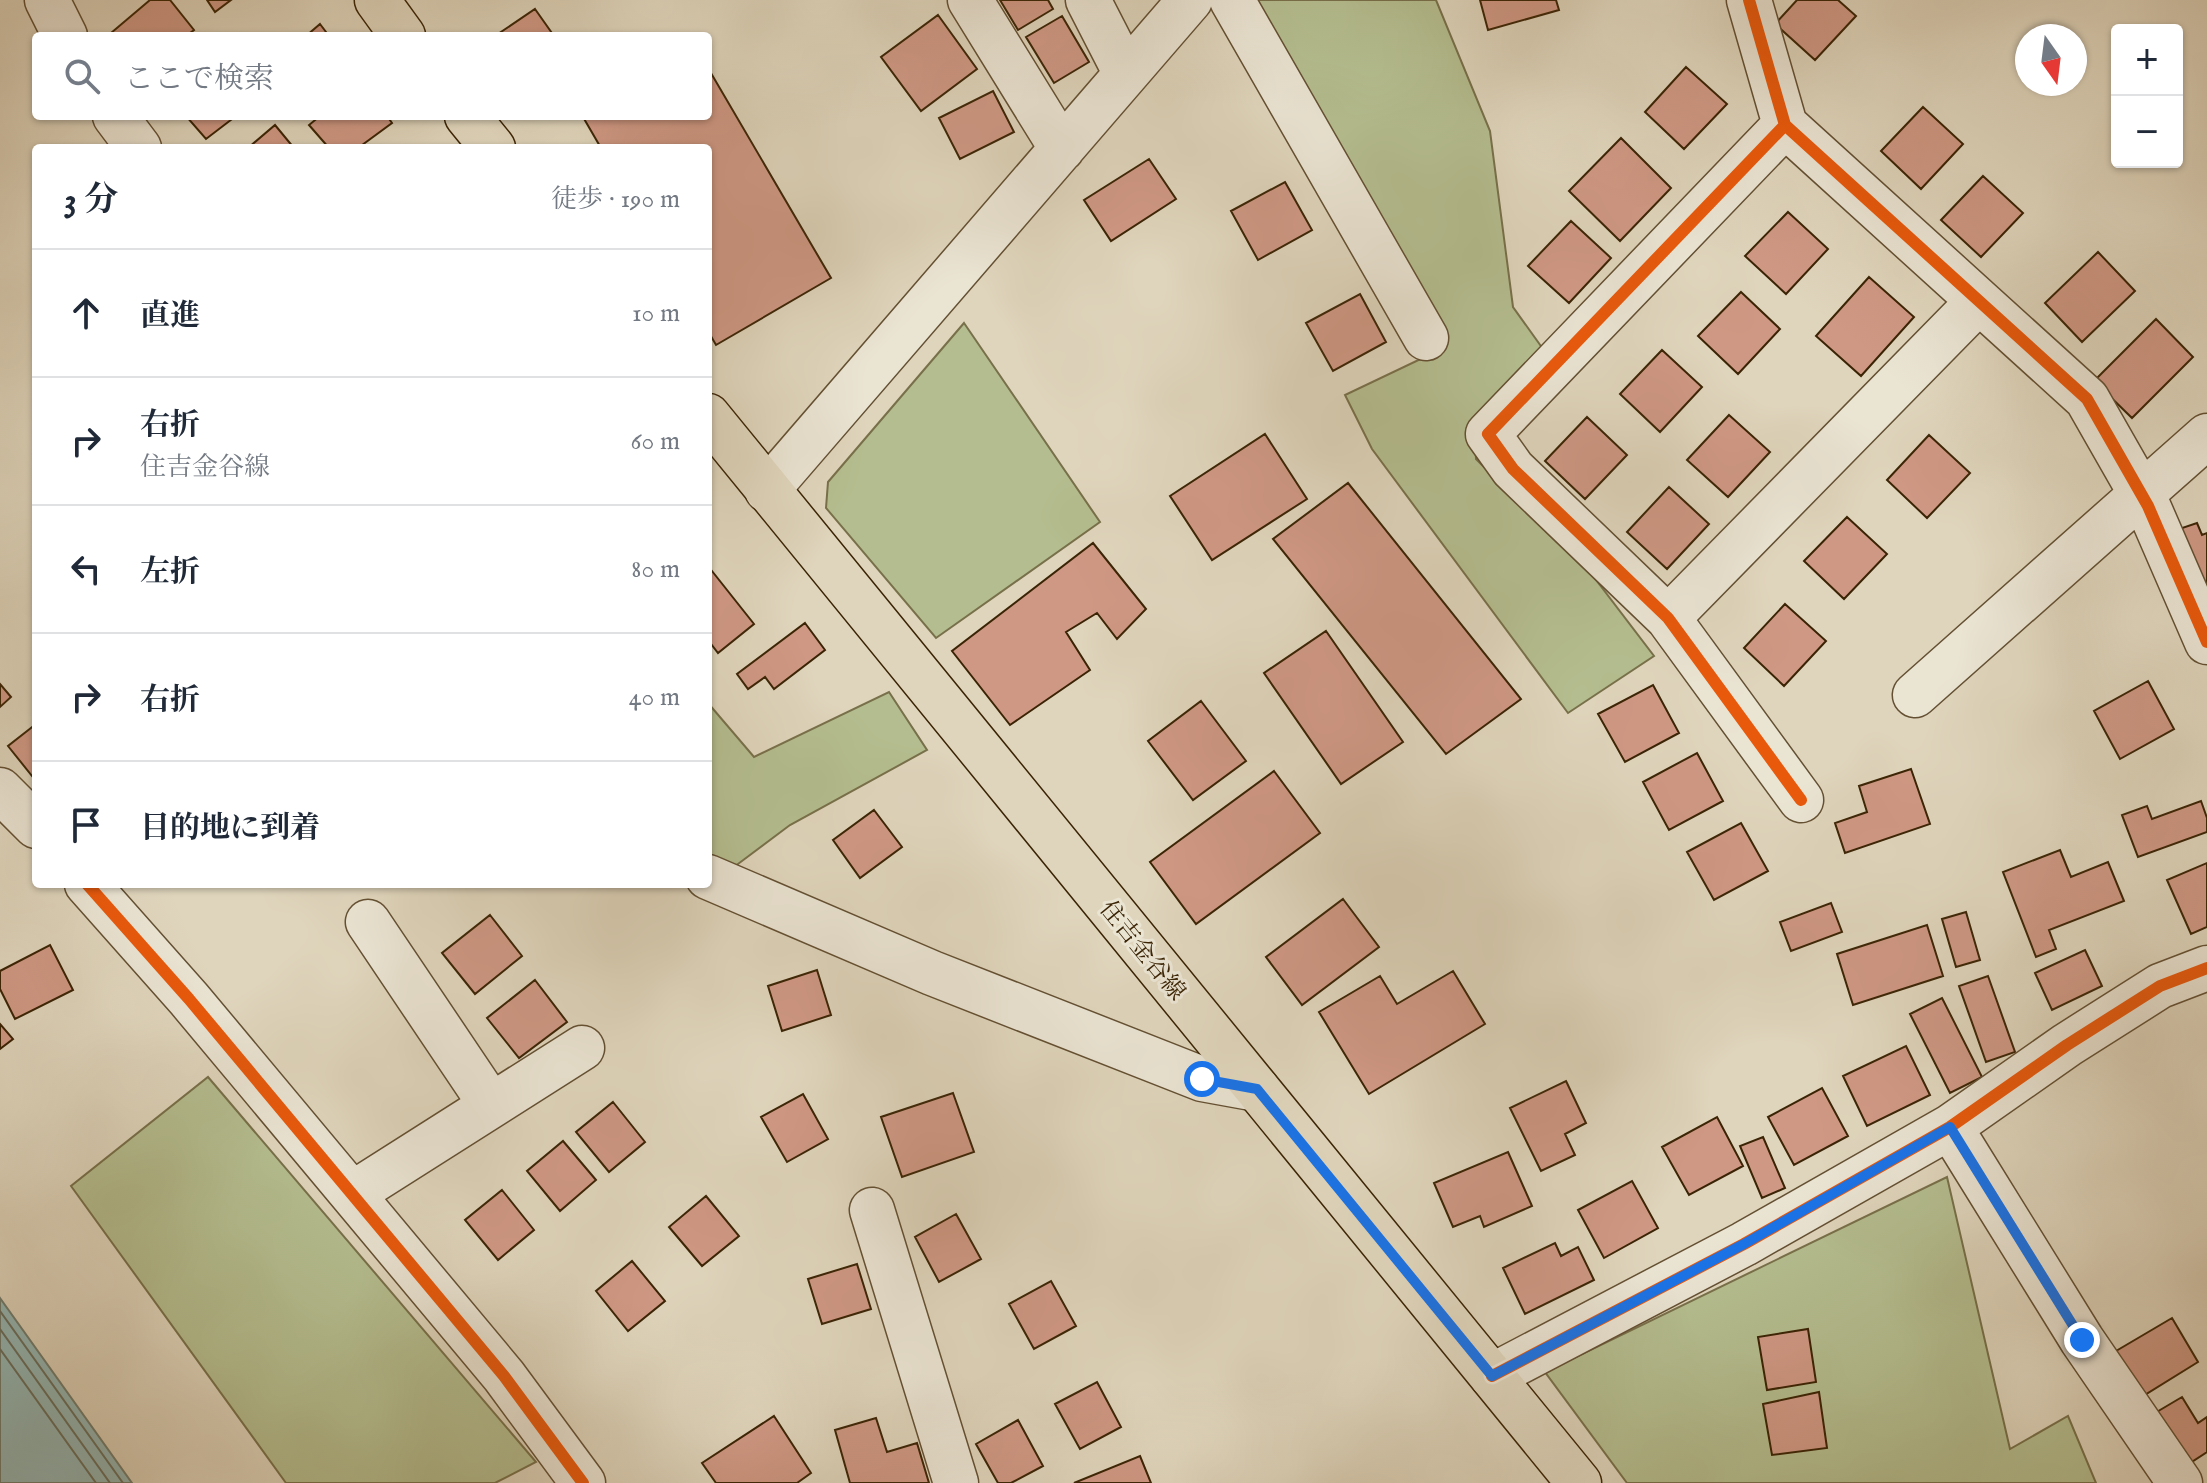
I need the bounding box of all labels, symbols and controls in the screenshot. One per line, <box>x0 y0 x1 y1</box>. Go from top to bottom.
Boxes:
north arrow <box>2015 24 2087 96</box>
map controls <box>2111 24 2183 168</box>
button: + <box>2111 24 2183 96</box>
search box <box>32 32 712 120</box>
icon: search <box>60 54 104 98</box>
text: ここで検索 <box>124 61 274 99</box>
button: − <box>2111 96 2183 168</box>
text: 3 分 <box>64 179 118 222</box>
text: 徒歩 · 190 m <box>551 183 680 216</box>
icon: ahead <box>64 291 108 335</box>
text: 10 m <box>632 297 680 330</box>
text: 直進 <box>140 298 200 336</box>
text: 右折 <box>140 407 200 445</box>
icon: right <box>64 419 108 463</box>
text: 60 m <box>631 425 680 458</box>
text: 住吉金谷線 <box>140 451 270 484</box>
icon: left <box>64 547 108 591</box>
text: 80 m <box>631 553 680 586</box>
text: 左折 <box>140 554 200 592</box>
icon: right <box>64 675 108 719</box>
text: 40 m <box>629 681 680 714</box>
text: 右折 <box>140 682 200 720</box>
icon: arrive <box>64 803 108 847</box>
text: 目的地に到着 <box>140 810 320 848</box>
street label: 住吉金谷線 <box>1092 895 1192 1007</box>
route start <box>1184 1061 1220 1097</box>
route end <box>2064 1322 2100 1358</box>

